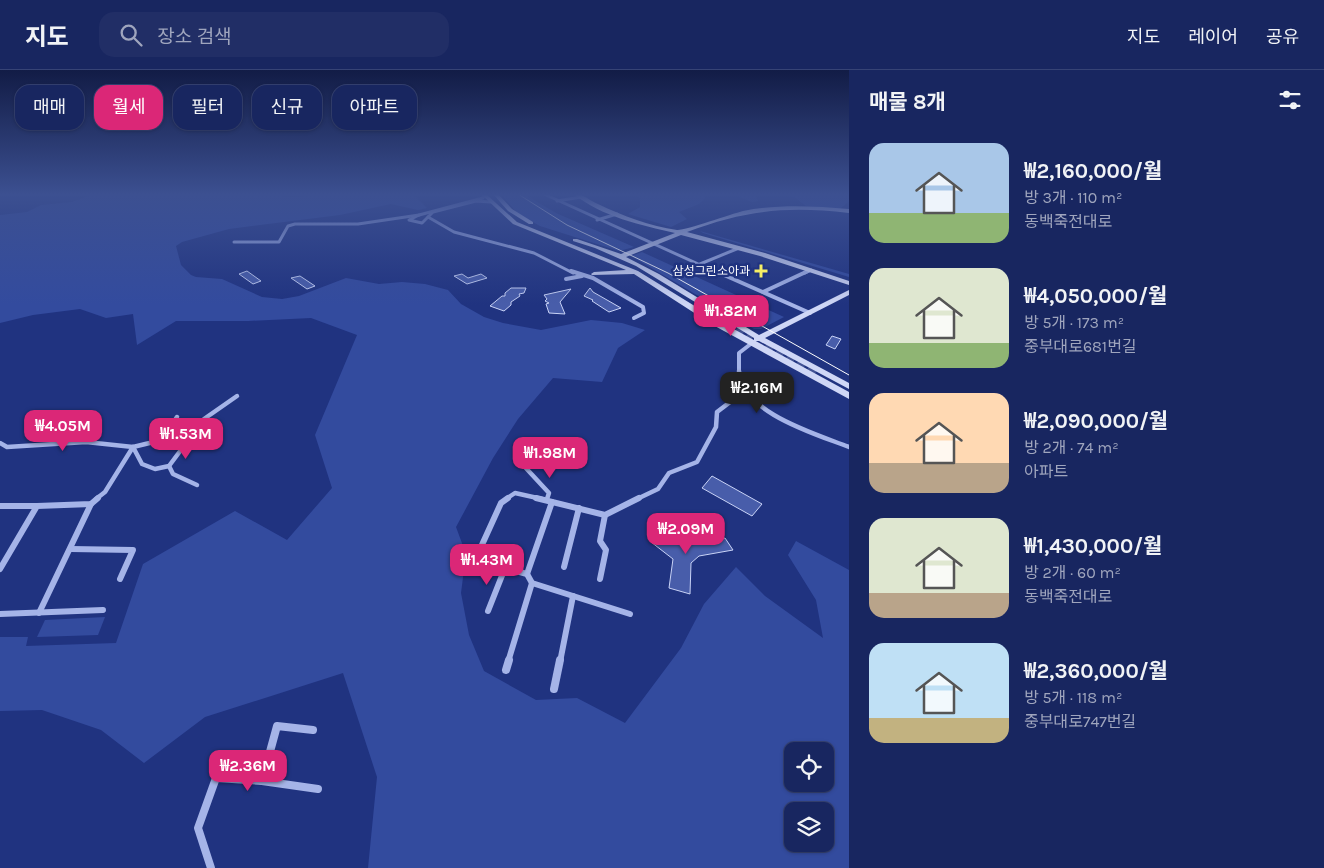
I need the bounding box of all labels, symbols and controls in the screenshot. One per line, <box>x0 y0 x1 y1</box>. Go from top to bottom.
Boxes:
search box <box>99 12 449 57</box>
icon: search <box>117 21 145 49</box>
text: 지도 <box>25 23 69 51</box>
text: 장소 검색 <box>157 26 232 48</box>
text: 지도 <box>1127 26 1160 48</box>
text: 레이어 <box>1188 26 1238 48</box>
text: 공유 <box>1266 26 1299 48</box>
chip: 매매 <box>15 85 84 130</box>
chip: 월세 <box>94 85 163 130</box>
chip: 필터 <box>173 85 242 130</box>
chip: 신규 <box>252 85 322 130</box>
chip: 아파트 <box>332 85 417 130</box>
icon: filters <box>1276 86 1304 114</box>
text: 매물 8개 <box>869 90 946 114</box>
text: ₩2,160,000/월 <box>1024 159 1162 183</box>
icon: home <box>909 163 969 223</box>
text: 방 3개 · 110 m² <box>1024 188 1122 207</box>
text: 동백죽전대로 <box>1024 212 1112 231</box>
place label: 삼성그린소아과 <box>673 264 750 278</box>
marker: 삼성그린소아과 <box>754 264 768 278</box>
text: ₩4,050,000/월 <box>1024 284 1167 308</box>
icon: home <box>909 288 969 348</box>
pin: ₩1.82M <box>690 294 772 337</box>
text: ₩1.82M <box>705 301 757 320</box>
text: 방 5개 · 173 m² <box>1024 313 1124 332</box>
text: 중부대로681번길 <box>1024 337 1137 356</box>
pin: ₩2.16M <box>716 372 798 414</box>
text: ₩2.16M <box>731 378 783 397</box>
text: ₩2,090,000/월 <box>1024 409 1168 433</box>
pin: ₩4.05M <box>22 410 104 452</box>
icon: home <box>909 413 969 473</box>
text: ₩4.05M <box>35 416 91 435</box>
pin: ₩1.53M <box>145 418 227 460</box>
text: ₩1.53M <box>160 424 212 443</box>
pin: ₩1.98M <box>509 436 591 479</box>
text: 방 2개 · 74 m² <box>1024 438 1119 457</box>
text: ₩1.98M <box>524 443 576 462</box>
text: 아파트 <box>1024 462 1068 481</box>
pin: ₩2.09M <box>645 512 727 555</box>
text: ₩2.09M <box>658 519 714 538</box>
text: ₩1,430,000/월 <box>1024 534 1162 558</box>
icon: home <box>909 538 969 598</box>
pin: ₩1.43M <box>446 544 528 586</box>
text: ₩1.43M <box>461 550 513 569</box>
text: 방 2개 · 60 m² <box>1024 563 1121 582</box>
text: 동백죽전대로 <box>1024 587 1112 606</box>
text: ₩2,360,000/월 <box>1024 659 1168 683</box>
icon: home <box>909 663 969 723</box>
text: 방 5개 · 118 m² <box>1024 688 1122 707</box>
text: 중부대로747번길 <box>1024 712 1136 731</box>
map controls <box>784 742 834 852</box>
button: locate <box>784 742 834 792</box>
pin: ₩2.36M <box>207 750 289 792</box>
text: ₩2.36M <box>220 756 276 775</box>
button: layers <box>784 802 834 852</box>

